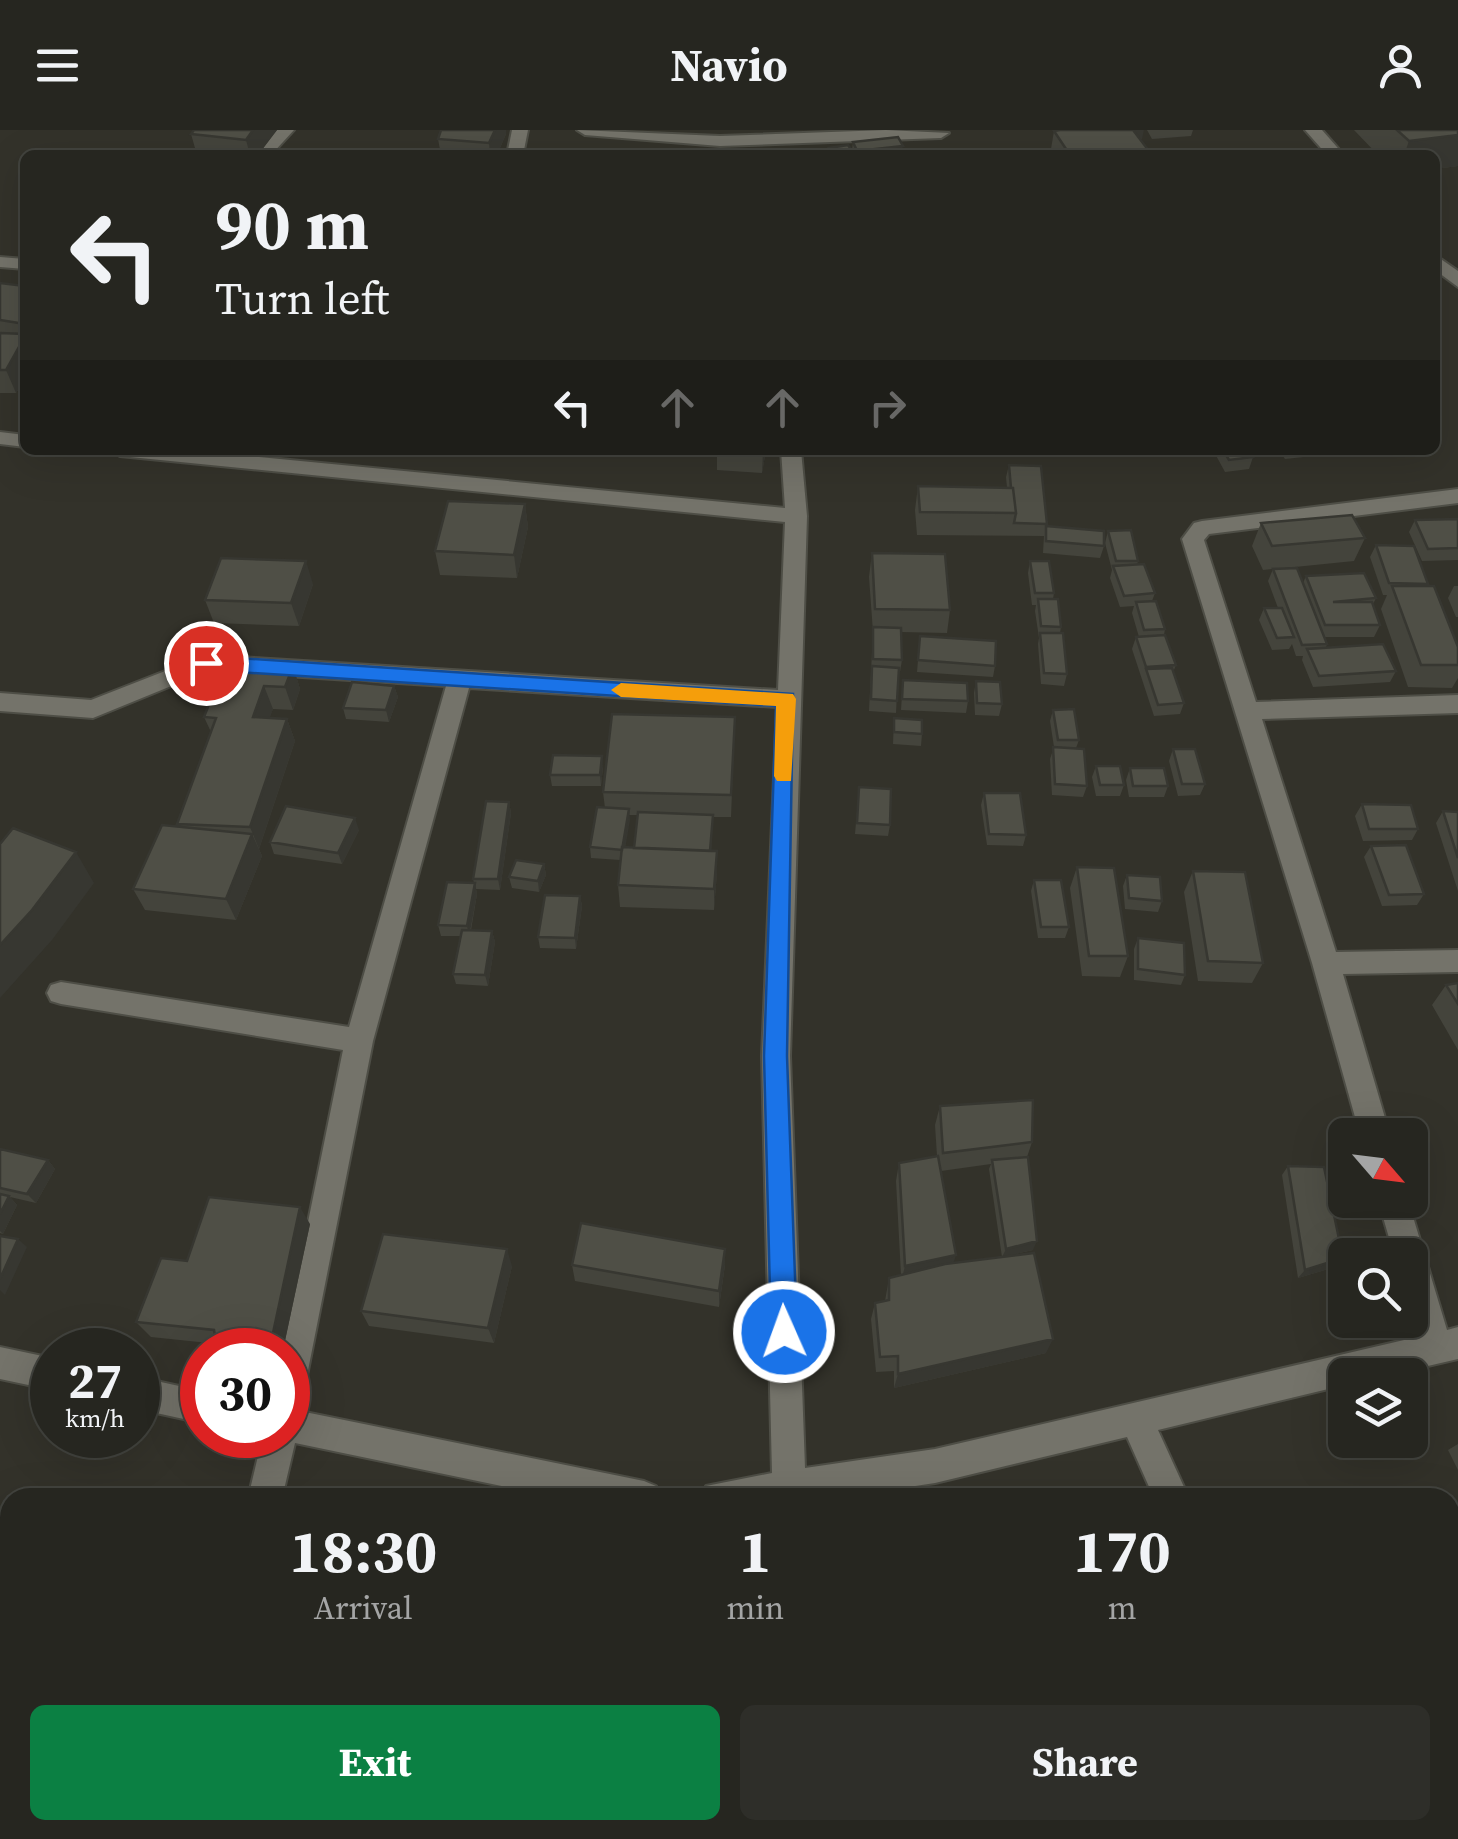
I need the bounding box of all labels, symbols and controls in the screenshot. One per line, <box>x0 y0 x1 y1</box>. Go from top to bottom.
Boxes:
text: Navio <box>670 34 788 96</box>
icon: menu <box>30 38 85 93</box>
icon: person <box>1373 38 1428 93</box>
text: 90 m <box>215 176 369 272</box>
icon: left <box>50 190 180 320</box>
text: Turn left <box>215 267 389 329</box>
icon: left <box>545 380 600 435</box>
icon: ahead <box>650 380 705 435</box>
icon: ahead <box>755 380 810 435</box>
icon: right <box>860 380 915 435</box>
pin <box>164 621 249 706</box>
icon: arrive <box>179 636 234 691</box>
north arrow <box>1328 1118 1428 1218</box>
map controls <box>1328 1118 1428 1458</box>
button: search <box>1328 1238 1428 1338</box>
position arrow <box>732 1280 836 1384</box>
speed limit sign: 30 <box>180 1328 310 1458</box>
text: 27 <box>68 1346 122 1415</box>
button: layers <box>1328 1358 1428 1458</box>
text: km/h <box>65 1401 125 1435</box>
text: 18:30 <box>289 1510 437 1592</box>
text: 1 <box>739 1510 772 1592</box>
text: 170 <box>1073 1510 1171 1592</box>
text: Arrival <box>314 1586 413 1630</box>
text: min <box>726 1586 784 1630</box>
text: m <box>1108 1586 1136 1630</box>
button: Exit <box>30 1705 720 1820</box>
button: Share <box>740 1705 1430 1820</box>

